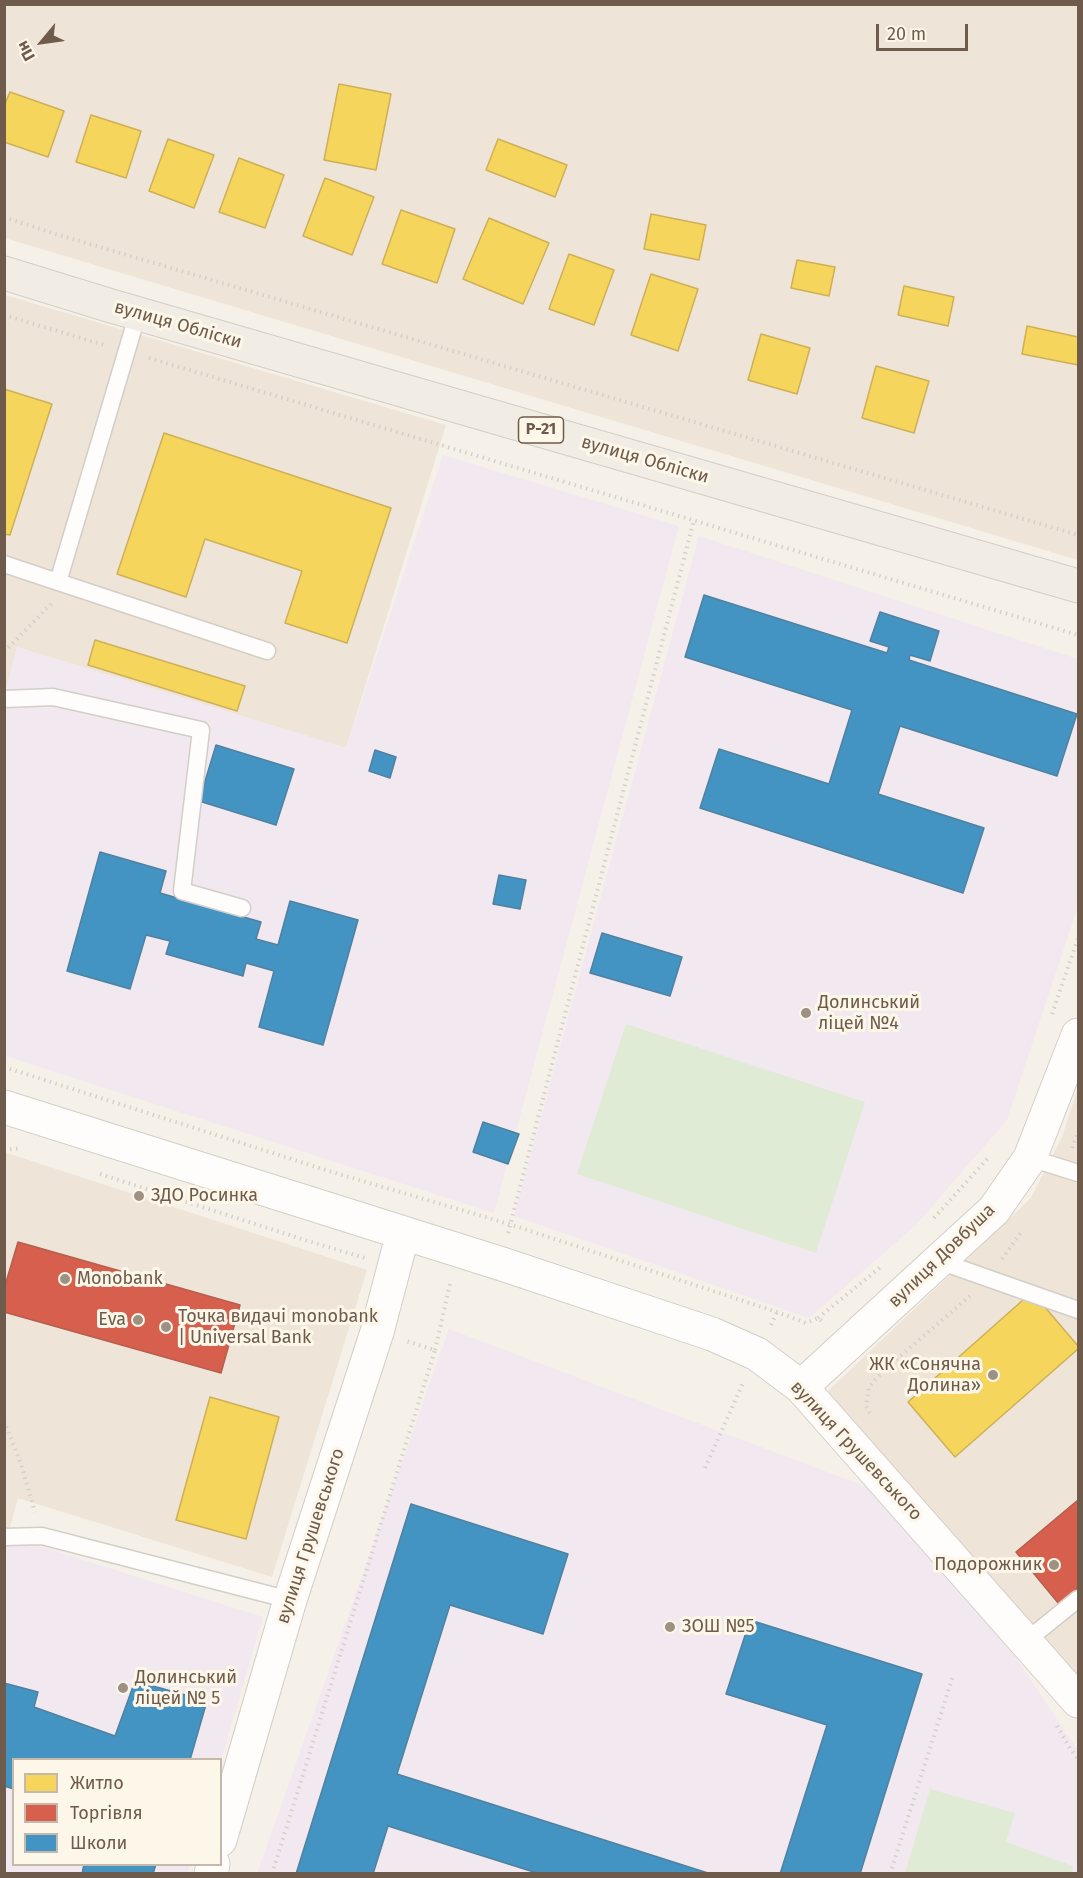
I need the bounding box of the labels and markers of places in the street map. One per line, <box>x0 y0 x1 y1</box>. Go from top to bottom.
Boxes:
place label: Долинський ліцей №4 <box>818 992 920 1034</box>
marker: Долинський ліцей №4 <box>799 1006 813 1020</box>
place label: ЗДО Росинка <box>151 1185 258 1207</box>
marker: ЗДО Росинка <box>132 1189 146 1203</box>
place label: Monobank <box>77 1268 163 1290</box>
marker: Monobank <box>58 1272 72 1286</box>
place label: Точка видачі monobank | Universal Bank <box>178 1306 378 1348</box>
place label: Eva <box>98 1309 126 1331</box>
marker: Eva <box>131 1313 145 1327</box>
marker: Точка видачі monobank | Universal Bank <box>159 1320 173 1334</box>
place label: ЖК «Сонячна Долина» <box>869 1354 981 1396</box>
marker: ЖК «Сонячна Долина» <box>986 1368 1000 1382</box>
place label: Подорожник <box>934 1554 1042 1576</box>
marker: Подорожник <box>1047 1558 1061 1572</box>
place label: ЗОШ №5 <box>682 1616 754 1638</box>
marker: ЗОШ №5 <box>663 1620 677 1634</box>
place label: Долинський ліцей № 5 <box>135 1667 237 1710</box>
marker: Долинський ліцей № 5 <box>116 1681 130 1695</box>

